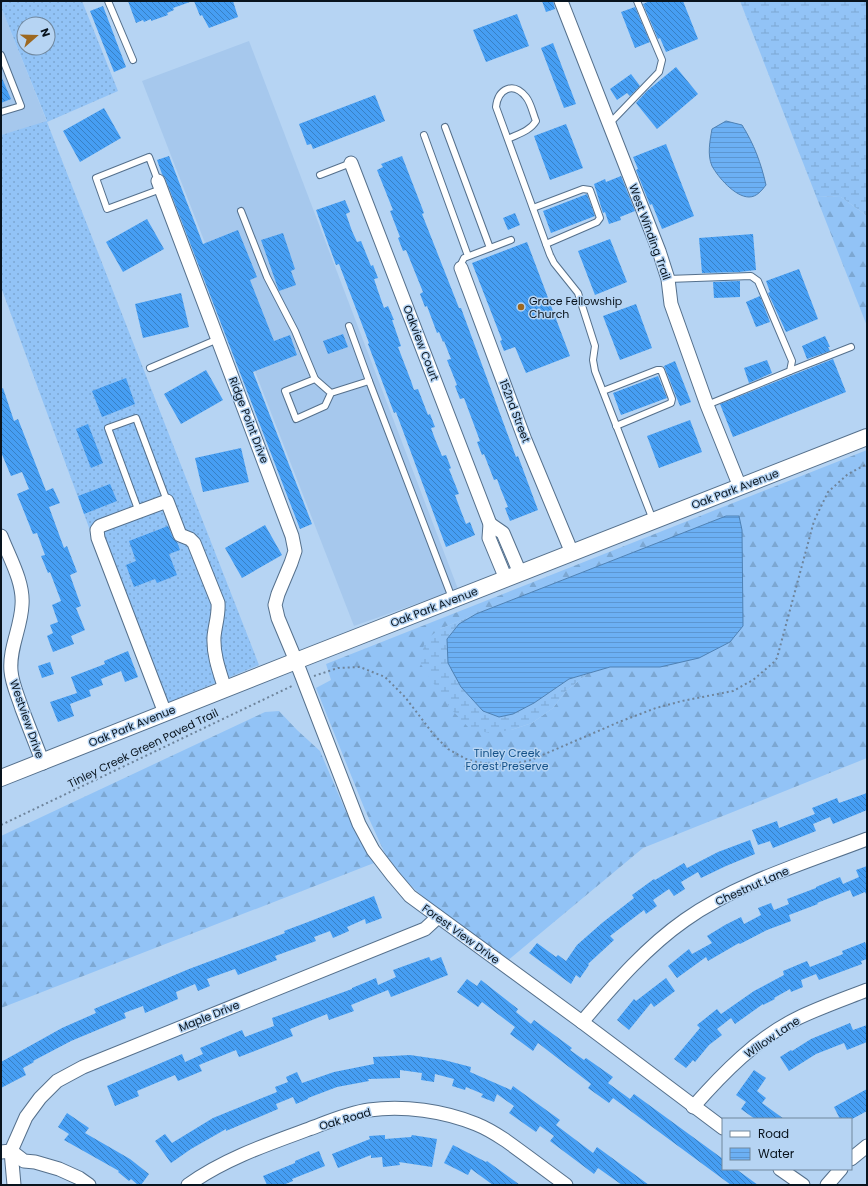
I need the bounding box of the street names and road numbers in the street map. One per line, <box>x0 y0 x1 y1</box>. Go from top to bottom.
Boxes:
street label: West Winding Trail <box>625 182 675 282</box>
street label: Oakview Court <box>399 303 443 383</box>
street label: Ridge Point Drive <box>225 374 273 466</box>
street label: 152nd Street <box>496 377 534 445</box>
street label: Oak Park Avenue <box>689 465 781 513</box>
street label: Oak Park Avenue <box>388 583 480 631</box>
street label: Westview Drive <box>6 677 48 761</box>
street label: Oak Park Avenue <box>86 701 178 751</box>
street label: Tinley Creek Green Paved Trail <box>65 705 221 791</box>
street label: Chestnut Lane <box>713 863 792 909</box>
street label: Forest View Drive <box>419 900 503 968</box>
street label: Maple Drive <box>176 996 242 1035</box>
street label: Willow Lane <box>741 1012 803 1062</box>
street label: Oak Road <box>317 1104 373 1134</box>

